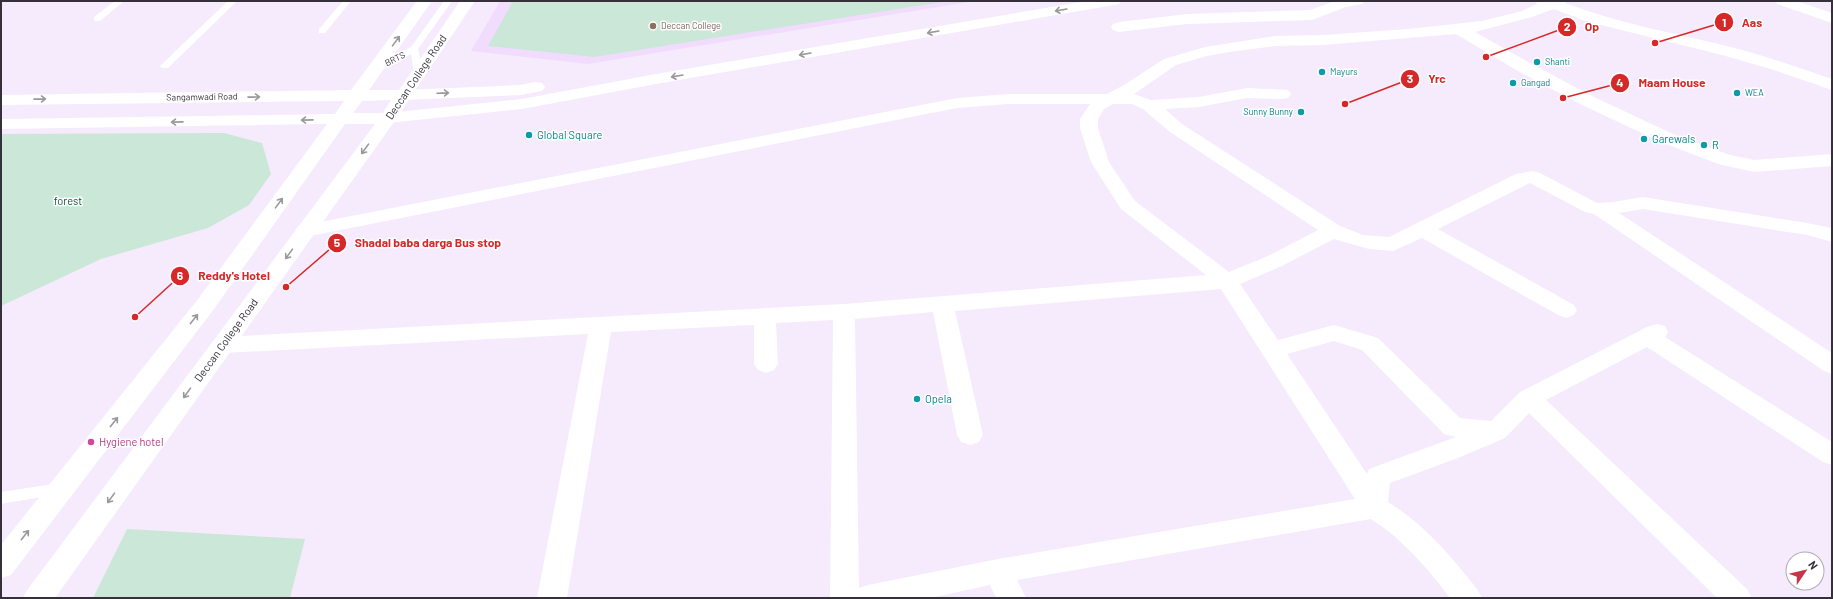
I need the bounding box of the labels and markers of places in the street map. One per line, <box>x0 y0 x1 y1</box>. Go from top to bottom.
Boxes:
callout: Aas <box>1714 10 1771 34</box>
callout: Op <box>1557 15 1607 39</box>
place label: Deccan College <box>661 20 721 31</box>
marker: Deccan College <box>648 21 658 31</box>
place label: Shanti <box>1545 56 1570 67</box>
marker: Shanti <box>1532 57 1542 67</box>
place label: Mayurs <box>1330 66 1358 77</box>
marker: Mayurs <box>1317 67 1327 77</box>
callout: Yrc <box>1400 67 1454 91</box>
callout: Maam House <box>1610 71 1713 95</box>
place label: Gangad <box>1521 77 1550 88</box>
marker: Gangad <box>1508 78 1518 88</box>
place label: WEA <box>1745 87 1764 98</box>
marker: WEA <box>1732 88 1742 98</box>
place label: Sunny Bunny <box>1243 106 1293 117</box>
marker: Sunny Bunny <box>1296 107 1306 117</box>
place label: Global Square <box>537 128 603 141</box>
marker: Global Square <box>524 130 534 140</box>
place label: Garewals <box>1652 132 1695 145</box>
marker: Garewals <box>1639 134 1649 144</box>
place label: R <box>1712 138 1719 151</box>
marker: R <box>1699 140 1709 150</box>
callout: Shadal baba darga Bus stop <box>327 231 509 255</box>
callout: Reddy's Hotel <box>170 264 278 288</box>
place label: Opela <box>925 392 952 405</box>
marker: Opela <box>912 394 922 404</box>
place label: Hygiene hotel <box>99 435 164 448</box>
marker: Hygiene hotel <box>86 437 96 447</box>

